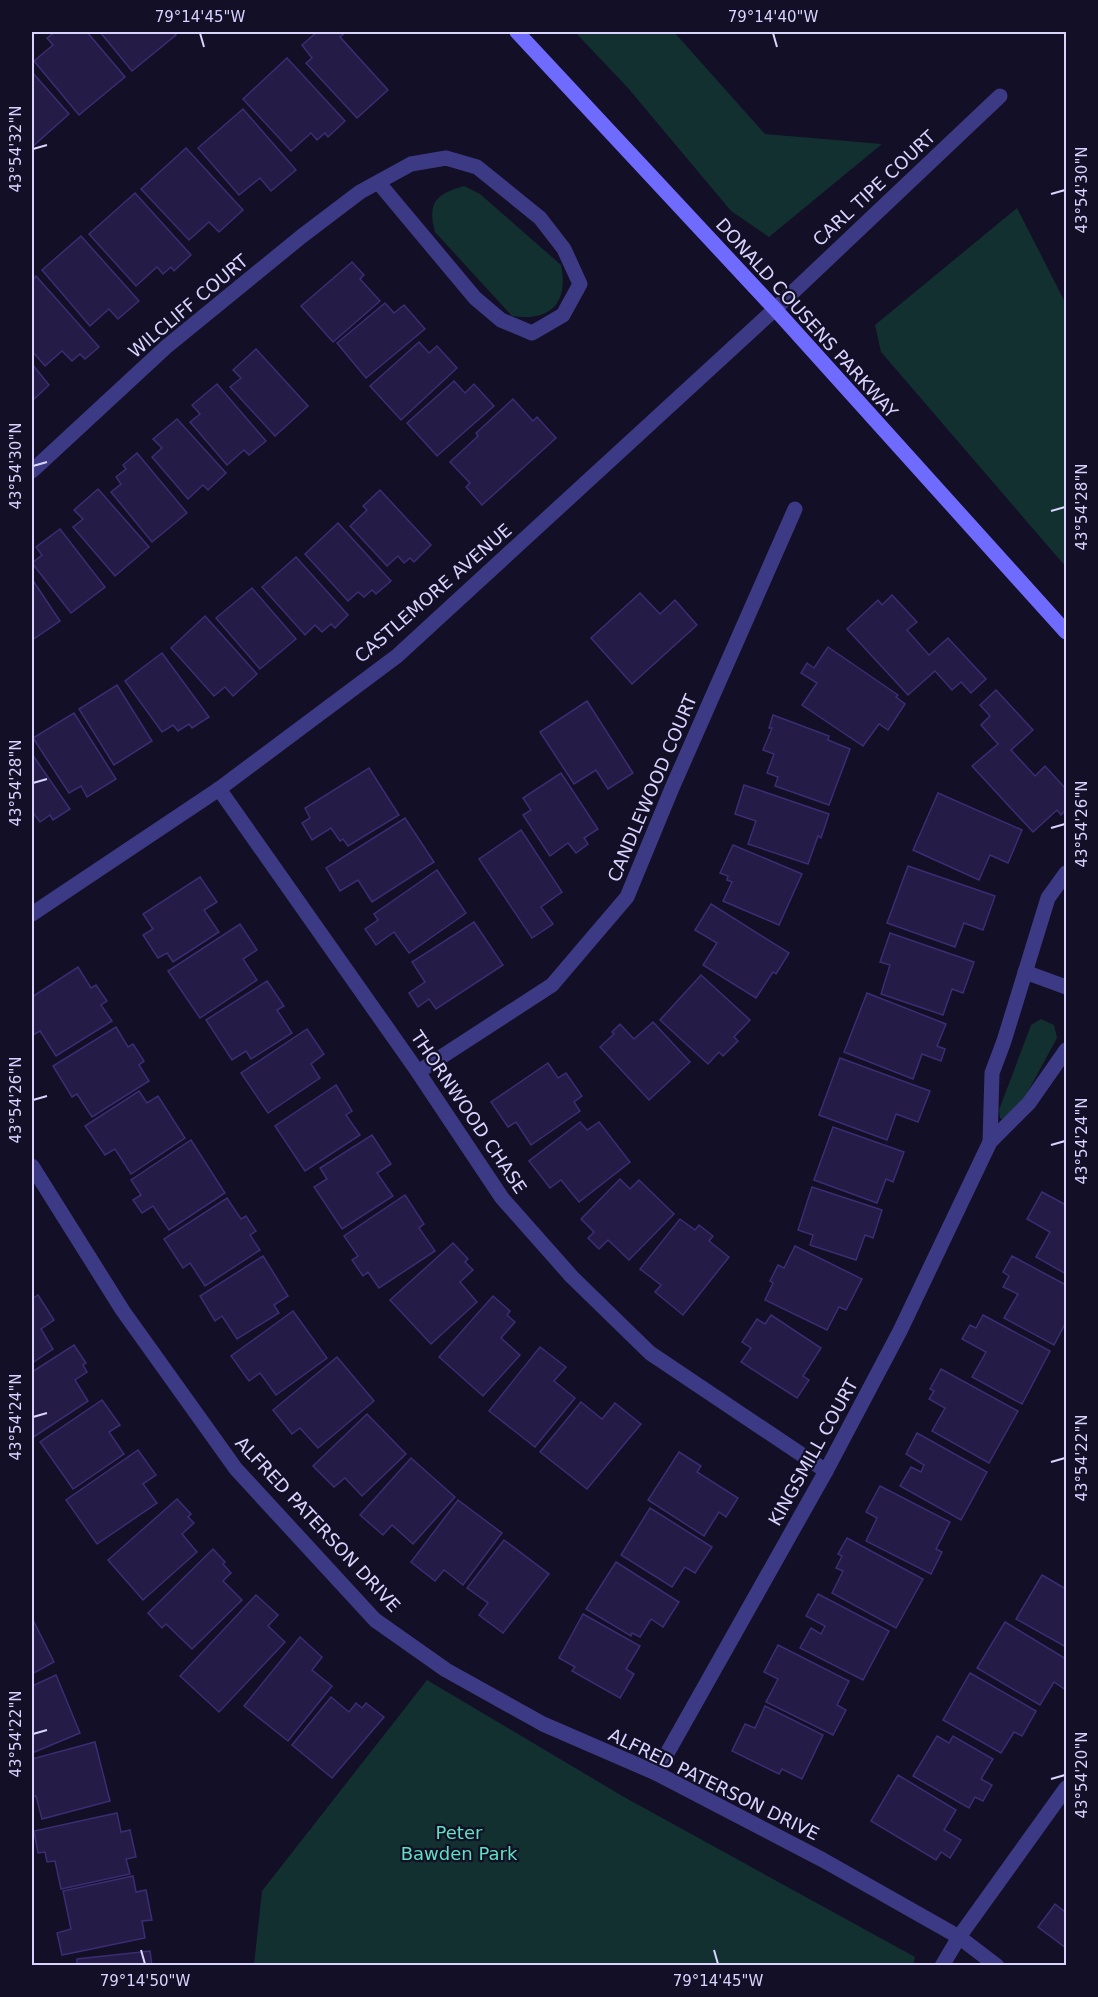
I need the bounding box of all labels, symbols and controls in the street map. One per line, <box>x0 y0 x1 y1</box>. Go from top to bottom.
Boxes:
text: 79°14'45"W <box>155 8 245 26</box>
text: 79°14'40"W <box>728 8 818 26</box>
text: 43°54'32"N <box>7 105 25 193</box>
street label: CARL TIPE COURT <box>809 125 940 250</box>
text: 43°54'30"N <box>1073 146 1091 234</box>
street label: DONALD COUSENS PARKWAY <box>712 214 903 423</box>
street label: WILCLIFF COURT <box>124 249 253 362</box>
text: 43°54'30"N <box>7 422 25 510</box>
text: 43°54'28"N <box>1073 463 1091 551</box>
street label: CASTLEMORE AVENUE <box>350 519 516 667</box>
street label: CANDLEWOOD COURT <box>603 690 701 885</box>
text: 43°54'28"N <box>7 739 25 827</box>
text: 43°54'26"N <box>1073 780 1091 868</box>
street label: THORNWOOD CHASE <box>406 1026 531 1197</box>
text: 43°54'26"N <box>7 1056 25 1144</box>
text: 43°54'24"N <box>1073 1097 1091 1185</box>
text: 43°54'24"N <box>7 1373 25 1461</box>
street label: KINGSMILL COURT <box>764 1374 863 1529</box>
text: 43°54'22"N <box>1073 1414 1091 1502</box>
street label: ALFRED PATERSON DRIVE <box>231 1432 405 1616</box>
text: 43°54'22"N <box>7 1690 25 1778</box>
street label: ALFRED PATERSON DRIVE <box>605 1724 823 1844</box>
text: 43°54'20"N <box>1073 1731 1091 1819</box>
park label: Peter Bawden Park <box>401 1822 518 1864</box>
text: 79°14'50"W <box>100 1972 190 1990</box>
text: 79°14'45"W <box>673 1972 763 1990</box>

